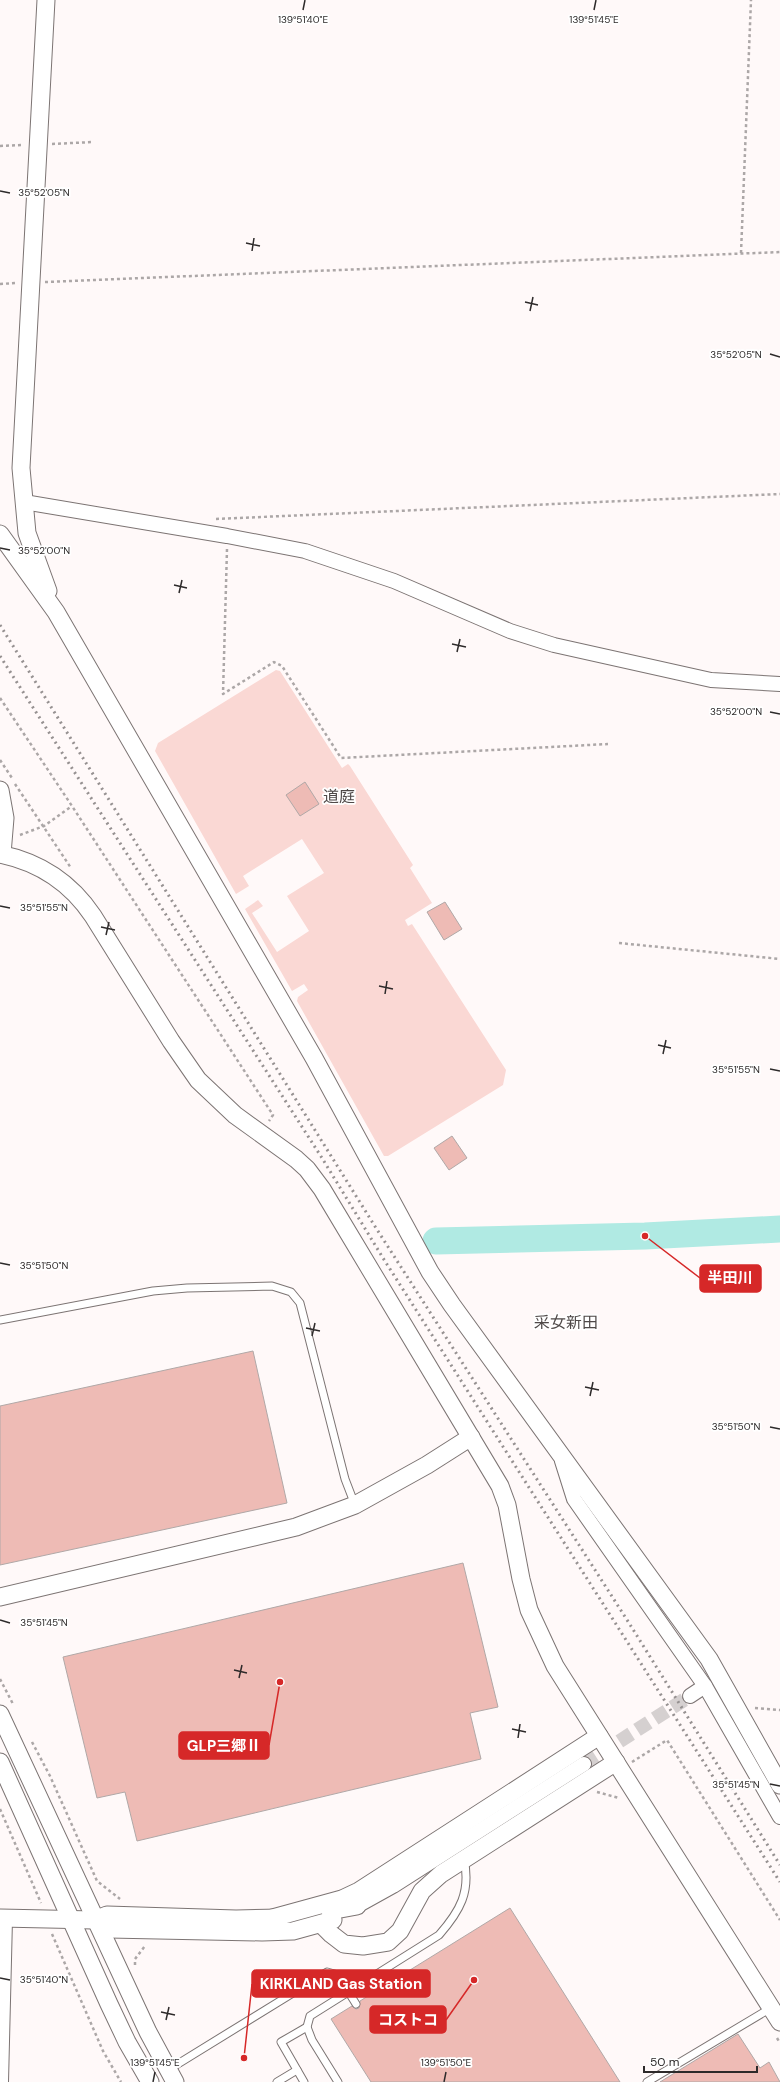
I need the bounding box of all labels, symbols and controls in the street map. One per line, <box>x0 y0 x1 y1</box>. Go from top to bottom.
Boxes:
text: 139°51'40"E <box>278 13 328 26</box>
text: 139°51'45"E <box>569 13 619 26</box>
text: 35°52'05"N <box>18 186 70 199</box>
text: 35°52'05"N <box>710 348 762 361</box>
text: 35°52'00"N <box>18 544 70 557</box>
text: 35°52'00"N <box>710 705 762 718</box>
district label: 道庭 <box>323 786 355 807</box>
text: 35°51'55"N <box>20 901 68 914</box>
text: 35°51'55"N <box>712 1063 760 1076</box>
text: 35°51'50"N <box>20 1259 68 1272</box>
callout: 半田川 <box>700 1265 761 1292</box>
text: 半田川 <box>707 1268 753 1288</box>
district label: 采女新田 <box>534 1312 598 1333</box>
text: 35°51'50"N <box>712 1420 760 1433</box>
text: 35°51'45"N <box>20 1616 68 1629</box>
callout: GLP三郷Ⅱ <box>179 1732 269 1759</box>
text: GLP三郷Ⅱ <box>187 1736 261 1756</box>
text: 35°51'45"N <box>712 1778 760 1791</box>
callout: KIRKLAND Gas Station <box>252 1970 430 1997</box>
text: 35°51'40"N <box>20 1973 68 1986</box>
text: KIRKLAND Gas Station <box>260 1974 422 1994</box>
callout: コストコ <box>370 2006 446 2033</box>
text: コストコ <box>378 2010 438 2030</box>
scale bar <box>644 2048 757 2074</box>
text: 50 m <box>650 2054 679 2070</box>
text: 139°51'45"E <box>130 2056 180 2069</box>
text: 139°51'50"E <box>421 2056 472 2069</box>

